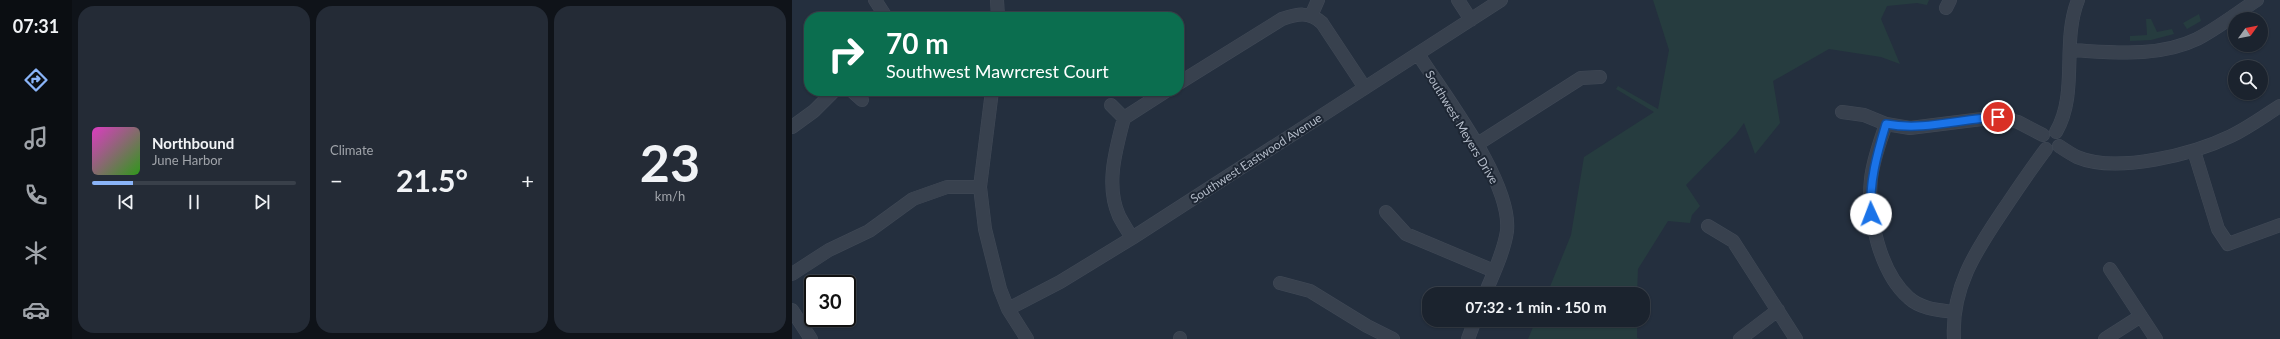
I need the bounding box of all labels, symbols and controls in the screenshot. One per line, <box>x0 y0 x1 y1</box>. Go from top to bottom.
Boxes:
north arrow <box>2228 12 2268 52</box>
map controls <box>2228 12 2268 100</box>
text: 07:31 <box>13 15 59 37</box>
text: 70 m <box>886 26 949 60</box>
icon: right <box>820 28 872 80</box>
text: Southwest Mawrcrest Court <box>886 60 1109 82</box>
button: search <box>2228 60 2268 100</box>
icon: directions <box>22 66 50 94</box>
street label: Southwest Meyers Drive <box>1422 67 1502 187</box>
pin <box>1981 100 2015 134</box>
icon: arrive <box>1987 106 2009 128</box>
street label: Southwest Eastwood Avenue <box>1188 110 1324 206</box>
icon: music <box>22 124 50 152</box>
text: 23 <box>640 131 700 193</box>
text: Northbound <box>152 134 234 152</box>
text: Climate <box>330 142 373 158</box>
text: June Harbor <box>152 152 222 168</box>
text: 21.5° <box>396 162 468 198</box>
text: − <box>330 167 343 194</box>
text: + <box>521 167 534 194</box>
icon: phone <box>22 181 50 209</box>
text: km/h <box>655 188 685 204</box>
icon: previous <box>115 191 137 213</box>
icon: pause <box>183 191 205 213</box>
icon: next <box>251 191 273 213</box>
position arrow <box>1850 193 1892 235</box>
icon: climate <box>22 239 50 267</box>
speed limit sign: 30 <box>804 275 856 327</box>
icon: car <box>22 296 50 324</box>
text: 07:32 · 1 min · 150 m <box>1466 298 1606 316</box>

